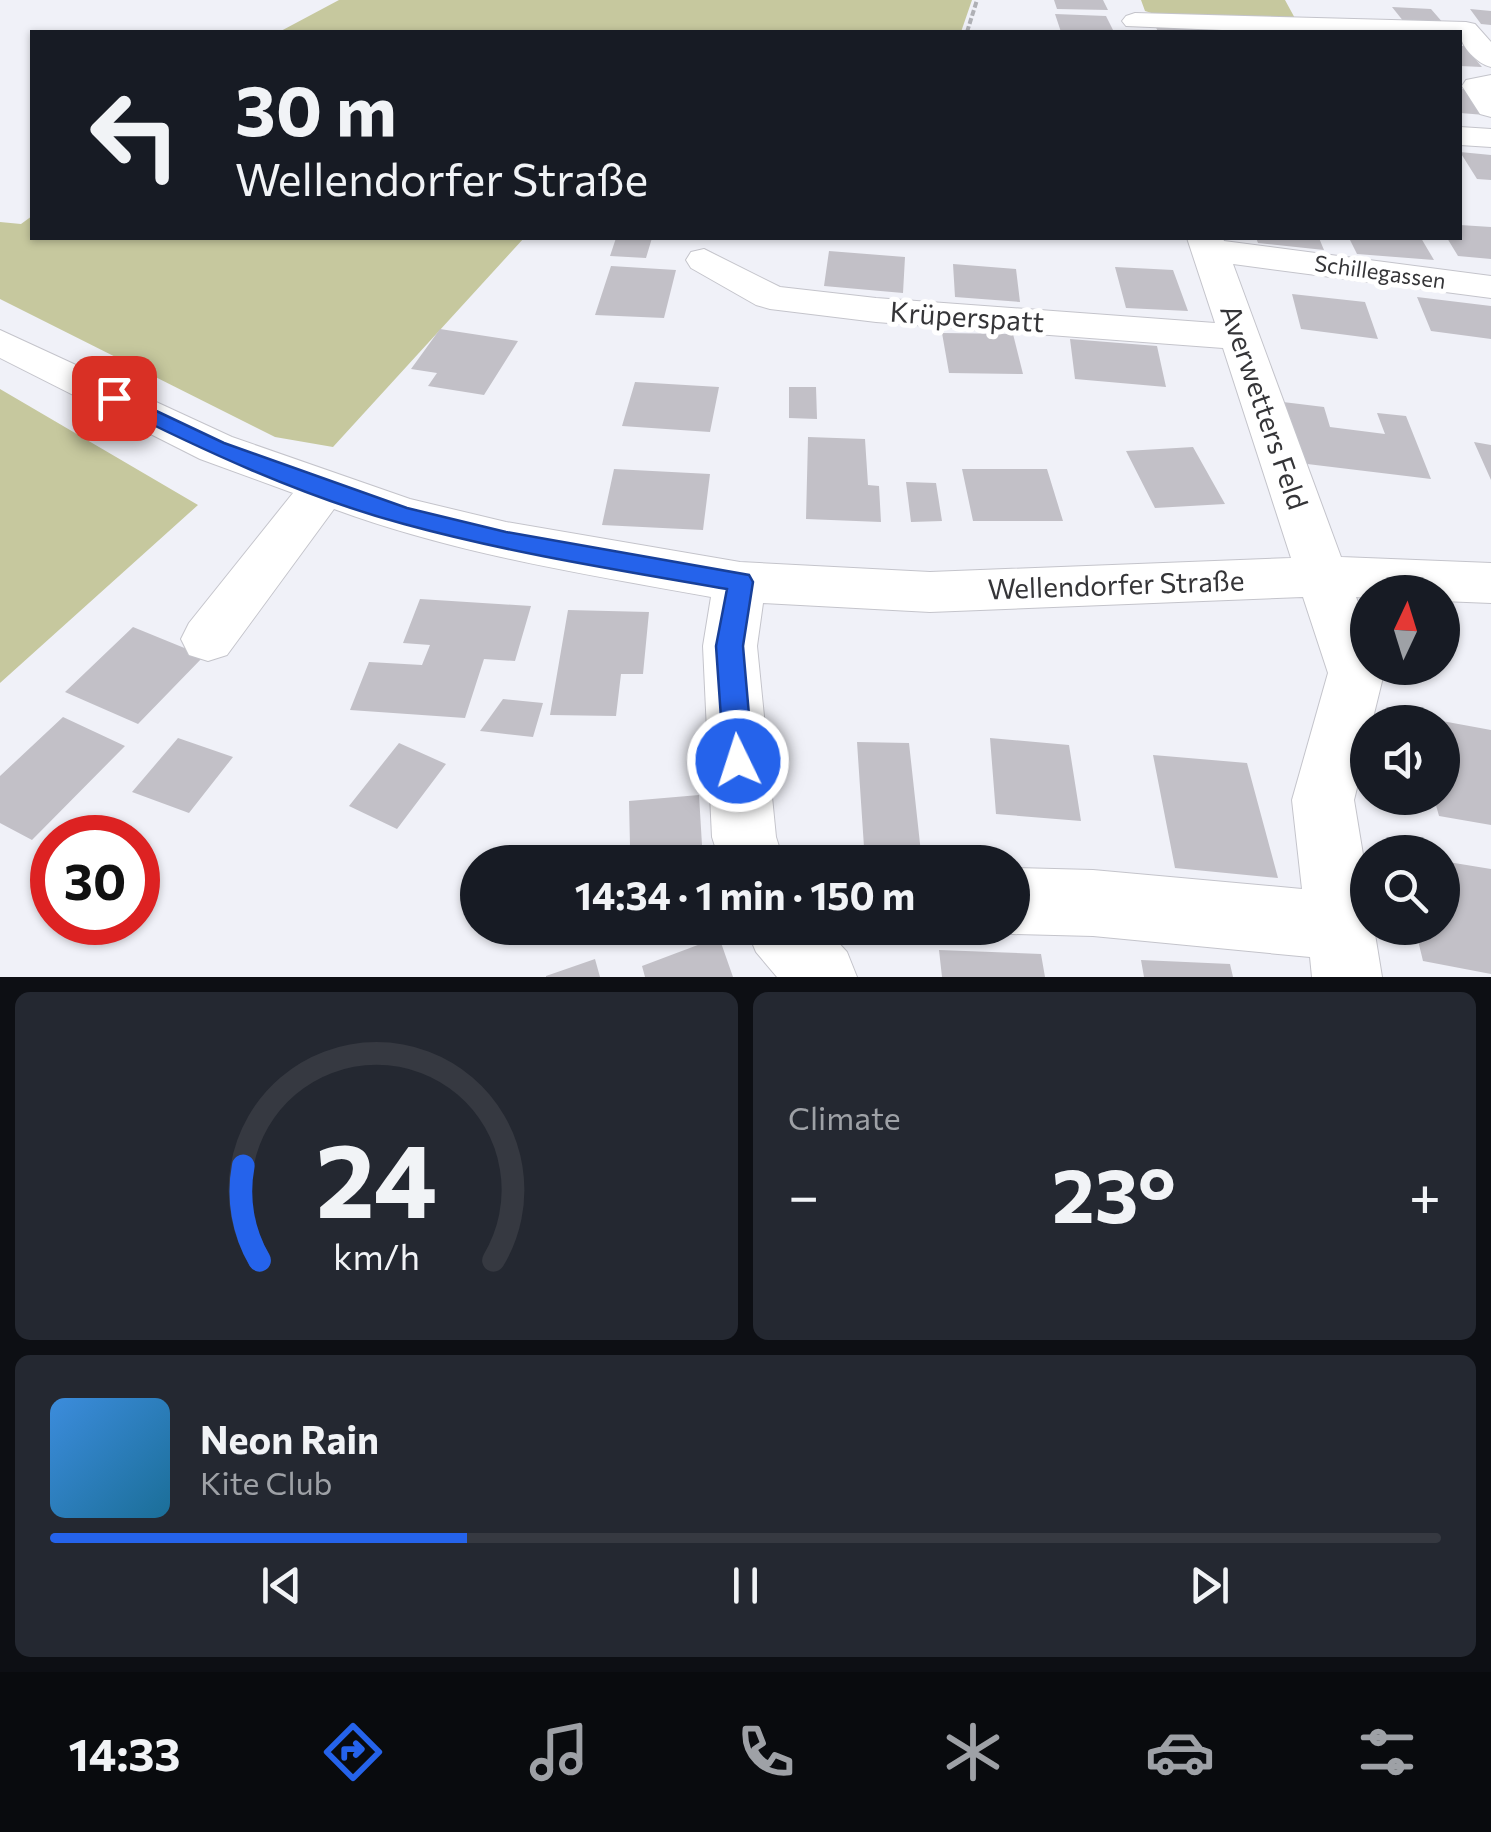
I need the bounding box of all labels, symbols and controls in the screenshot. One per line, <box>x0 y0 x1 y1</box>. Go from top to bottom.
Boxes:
text: 30 m <box>235 65 397 150</box>
icon: left <box>70 70 200 200</box>
text: Wellendorfer Straße <box>235 150 648 205</box>
street label: Schillegassen <box>1313 249 1447 294</box>
street label: Krüperspatt <box>889 294 1045 338</box>
street label: Averwetters Feld <box>1214 300 1316 514</box>
pin <box>72 356 157 441</box>
icon: arrive <box>87 371 142 426</box>
street label: Wellendorfer Straße <box>987 563 1245 605</box>
north arrow <box>1350 575 1460 685</box>
map controls <box>1350 575 1460 945</box>
button: sound <box>1350 705 1460 815</box>
position arrow <box>686 709 790 813</box>
speed limit sign: 30 <box>30 815 160 945</box>
button: search <box>1350 835 1460 945</box>
text: 14:34 · 1 min · 150 m <box>575 871 915 918</box>
text: Climate <box>788 1097 901 1137</box>
text: 24 <box>316 1112 437 1239</box>
text: 23° <box>1052 1147 1176 1238</box>
text: − <box>788 1160 819 1227</box>
text: + <box>1409 1160 1441 1227</box>
text: km/h <box>333 1234 420 1277</box>
text: Neon Rain <box>200 1415 379 1462</box>
text: Kite Club <box>200 1462 332 1502</box>
icon: previous <box>254 1558 309 1613</box>
icon: pause <box>718 1558 773 1613</box>
icon: next <box>1182 1558 1237 1613</box>
icon: directions <box>318 1717 388 1787</box>
icon: music <box>524 1717 594 1787</box>
icon: phone <box>731 1717 801 1787</box>
icon: climate <box>938 1717 1008 1787</box>
icon: car <box>1145 1717 1215 1787</box>
icon: filters <box>1352 1717 1422 1787</box>
text: 14:33 <box>68 1725 181 1780</box>

